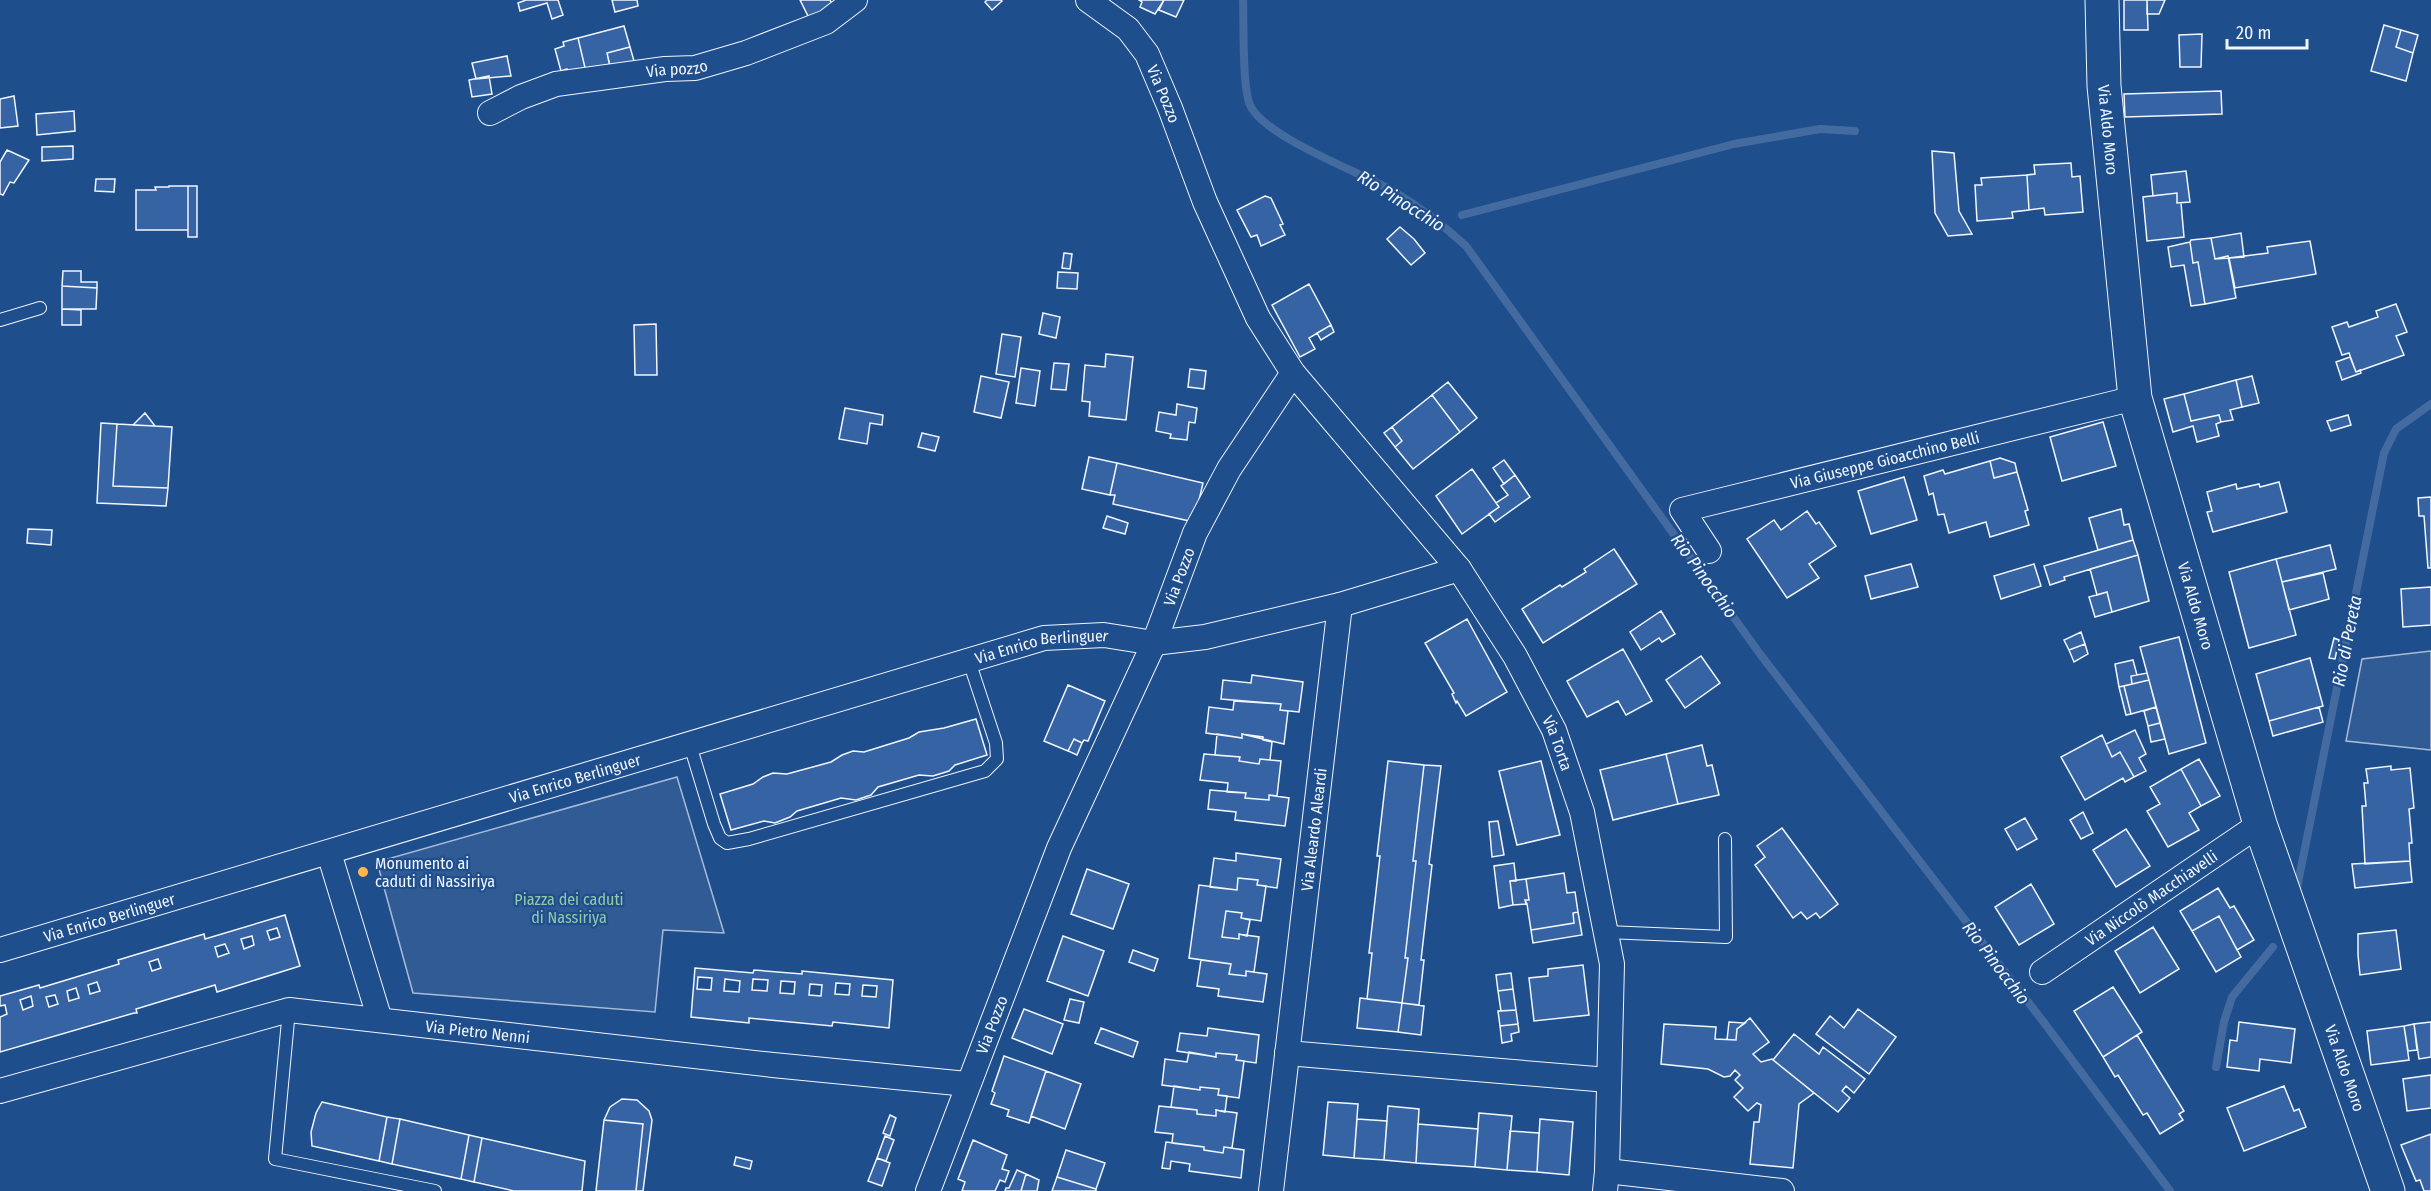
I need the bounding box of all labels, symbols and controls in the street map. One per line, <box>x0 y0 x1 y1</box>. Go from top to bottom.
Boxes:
scale bar <box>2227 12 2306 50</box>
text: 20 m <box>2236 22 2271 44</box>
street label: Via pozzo <box>645 55 710 81</box>
street label: Via Pozzo <box>1143 62 1184 125</box>
street label: Via Aldo Moro <box>2094 84 2122 176</box>
water label: Rio Pinocchio <box>1353 165 1449 237</box>
street label: Via Giuseppe Gioacchino Belli <box>1788 427 1981 492</box>
water label: Rio Pinocchio <box>1666 530 1742 622</box>
street label: Via Pozzo <box>1159 545 1198 608</box>
street label: Via Aldo Moro <box>2174 560 2218 652</box>
water label: Rio di Pereta <box>2327 594 2367 688</box>
street label: Via Enrico Berlinguer <box>973 625 1110 668</box>
street label: Via Torta <box>1539 712 1577 773</box>
street label: Via Enrico Berlinguer <box>507 749 643 807</box>
street label: Via Aleardo Aleardi <box>1297 767 1330 892</box>
street label: Via Niccolò Macchiavelli <box>2081 846 2221 949</box>
place label: Monumento ai caduti di Nassiriya <box>375 854 495 891</box>
marker: Monumento ai caduti di Nassiriya <box>356 865 370 879</box>
street label: Via Enrico Berlinguer <box>41 889 178 946</box>
park label: Piazza dei caduti di Nassiriya <box>514 890 624 927</box>
water label: Rio Pinocchio <box>1957 917 2035 1009</box>
street label: Via Pozzo <box>972 993 1011 1057</box>
street label: Via Pietro Nenni <box>424 1016 531 1047</box>
street label: Via Aldo Moro <box>2321 1022 2369 1114</box>

